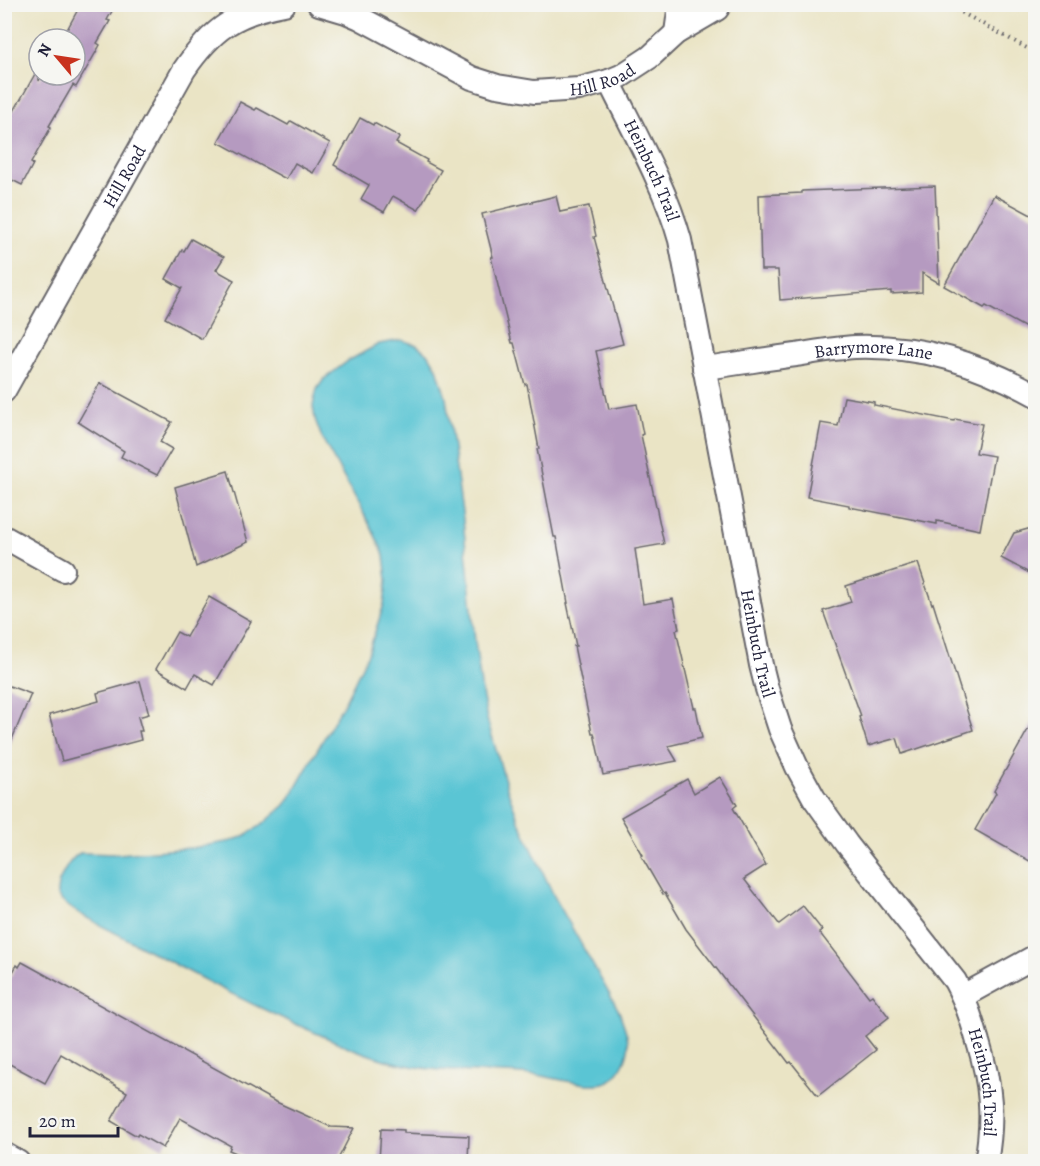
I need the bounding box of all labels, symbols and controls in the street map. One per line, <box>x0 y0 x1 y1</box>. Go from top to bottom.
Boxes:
north arrow <box>27 27 87 87</box>
text: N <box>32 39 57 61</box>
street label: Hill Road <box>569 58 640 102</box>
street label: Heinbuch Trail <box>618 115 685 225</box>
street label: Hill Road <box>97 140 152 212</box>
street label: Barrymore Lane <box>812 335 935 366</box>
street label: Heinbuch Trail <box>735 587 781 701</box>
street label: Heinbuch Trail <box>963 1025 1002 1138</box>
scale bar <box>30 1100 118 1138</box>
text: 20 m <box>39 1109 76 1133</box>

